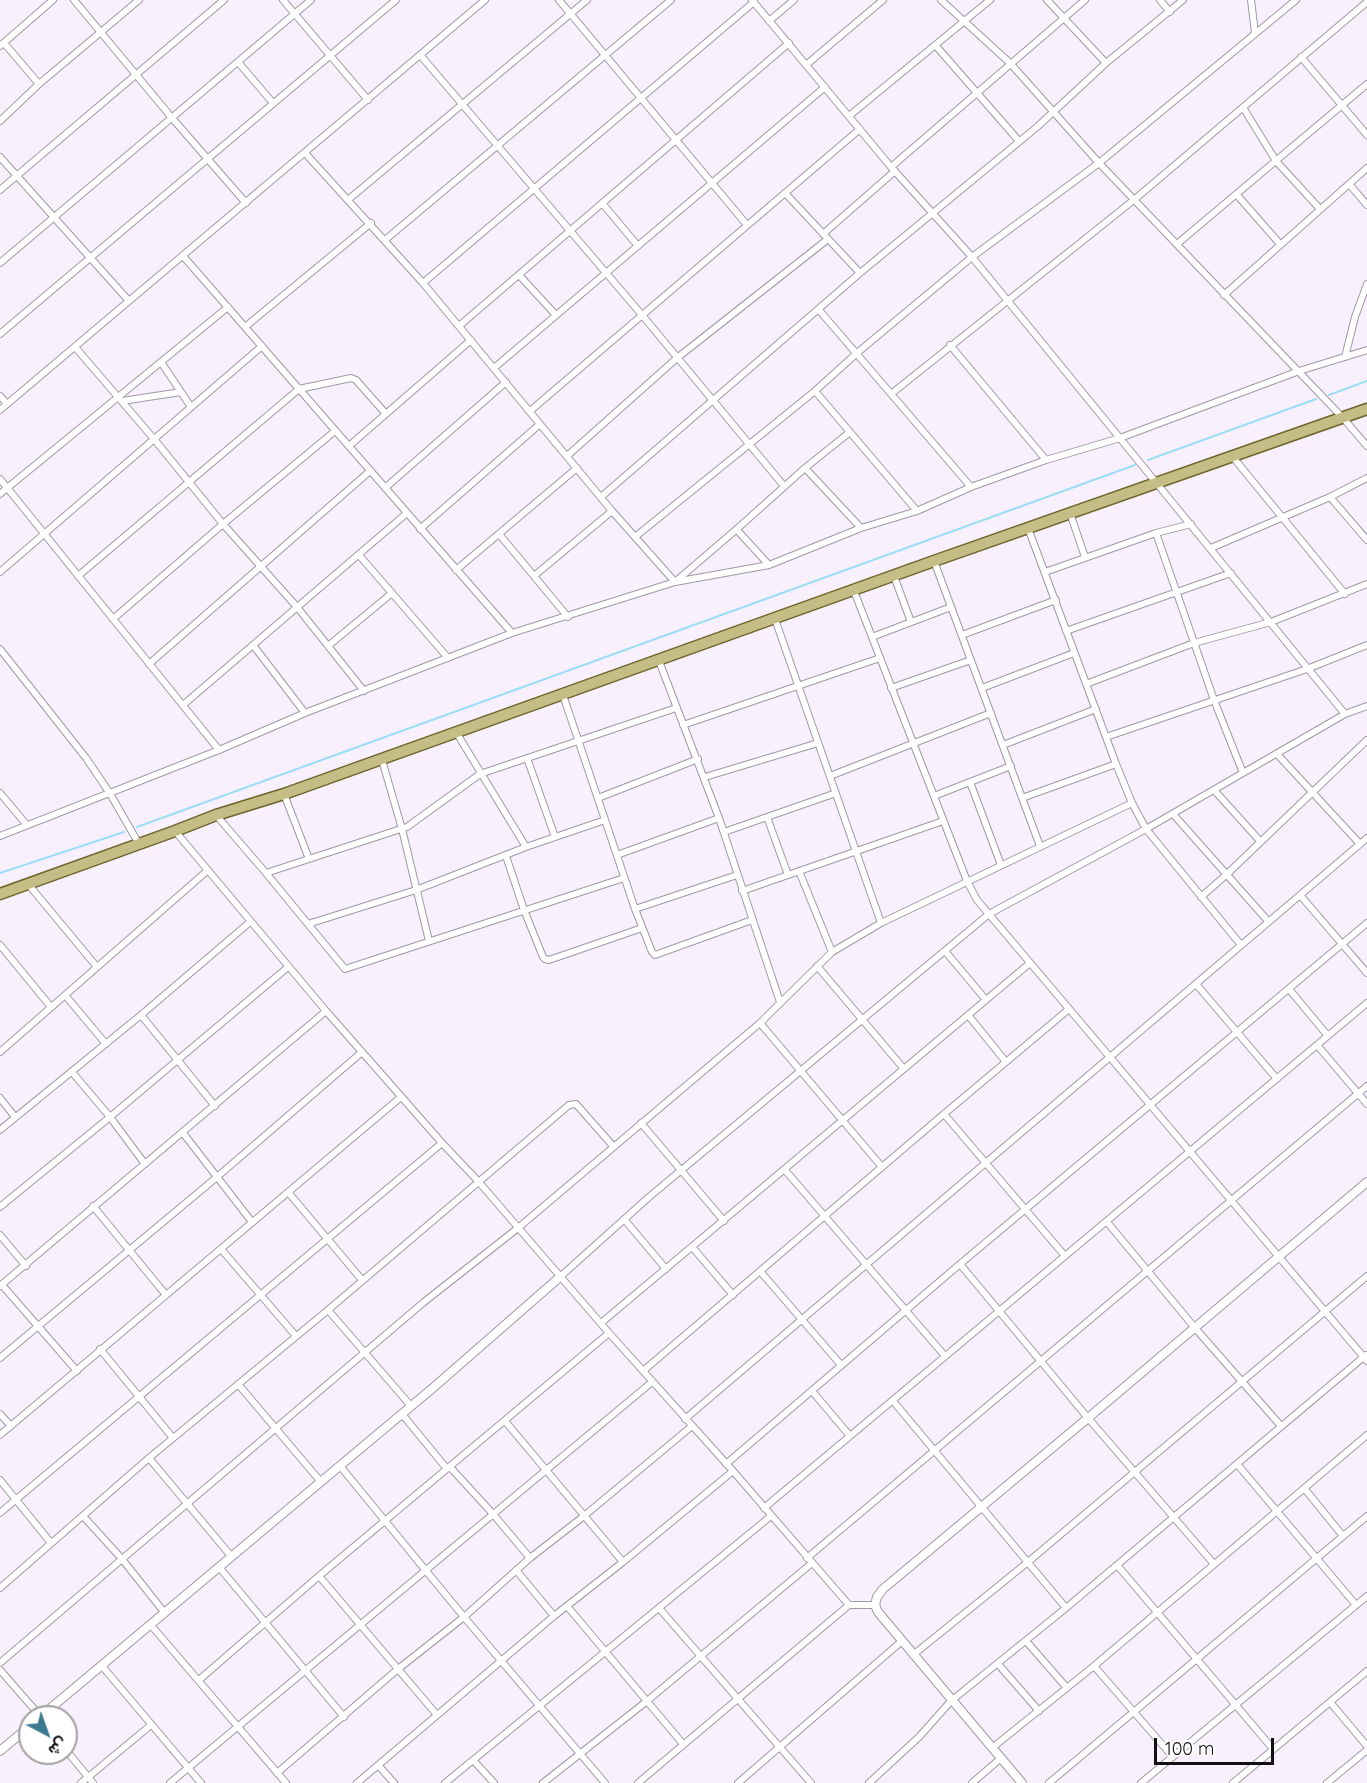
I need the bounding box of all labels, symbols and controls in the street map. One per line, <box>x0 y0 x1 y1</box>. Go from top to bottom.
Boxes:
north arrow <box>18 1705 78 1765</box>
scale bar <box>1157 1726 1277 1764</box>
text: ش <box>45 1733 72 1761</box>
text: 100 m <box>1165 1737 1214 1760</box>

